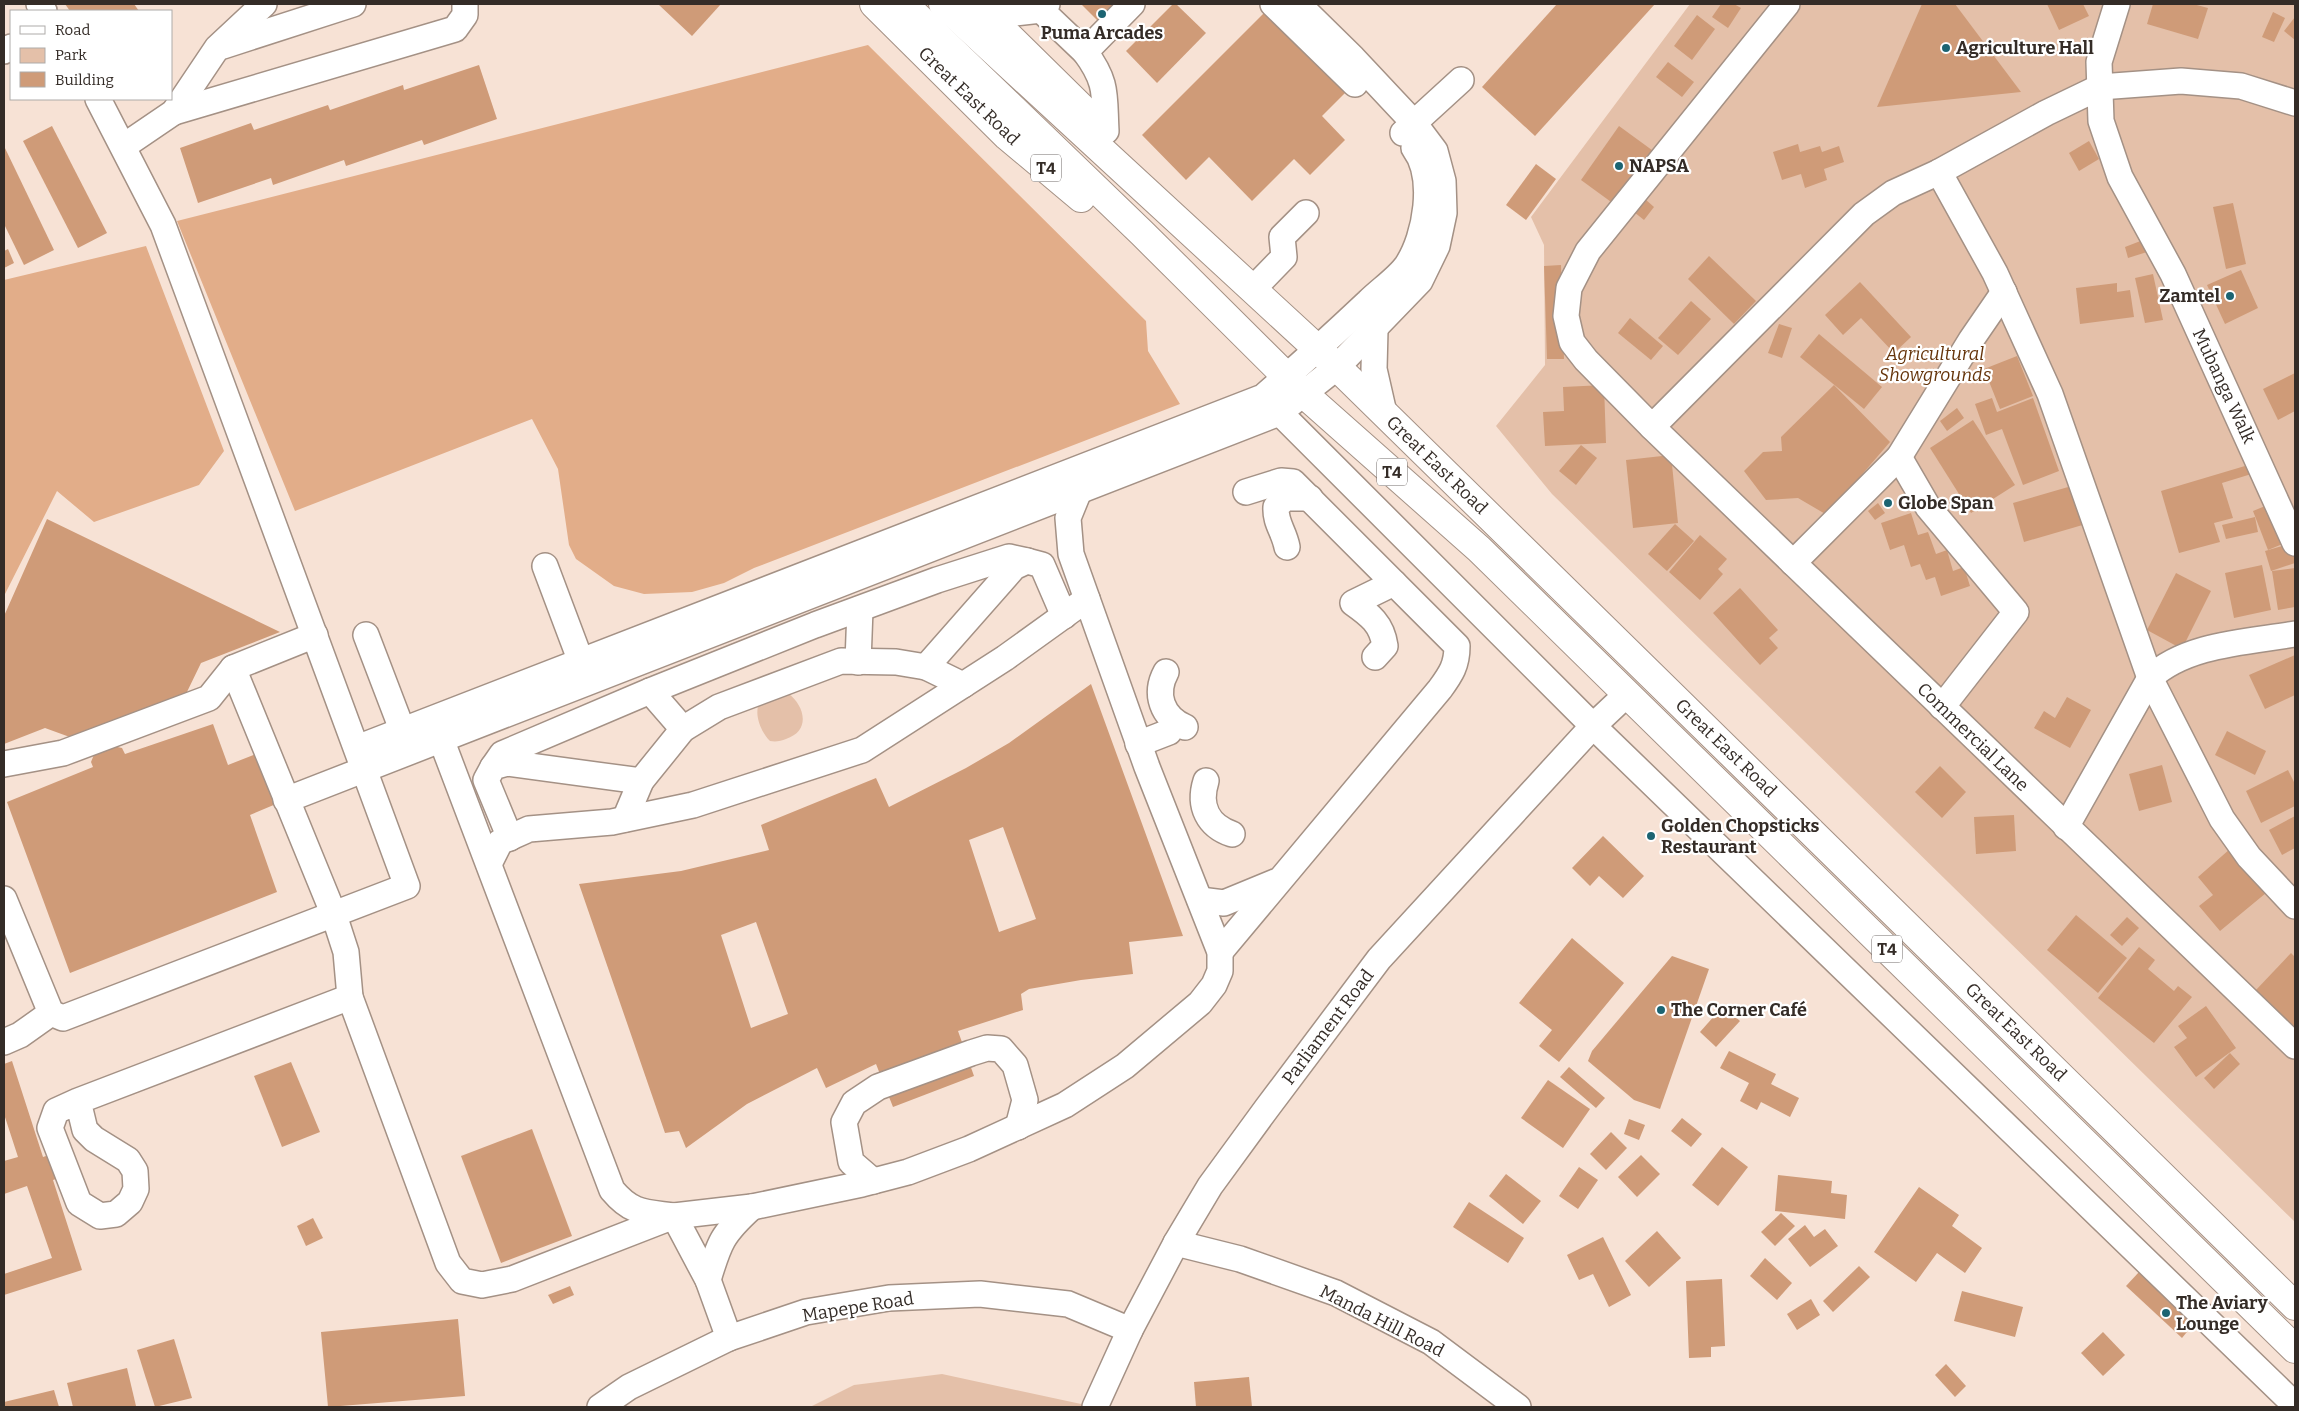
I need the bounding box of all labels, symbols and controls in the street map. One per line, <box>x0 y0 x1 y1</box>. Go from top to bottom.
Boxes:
marker: Puma Arcades <box>1096 8 1108 20</box>
legend <box>10 10 172 100</box>
text: Road <box>55 21 90 39</box>
place label: Puma Arcades <box>1041 22 1163 44</box>
place label: Agriculture Hall <box>1956 37 2094 59</box>
street label: Great East Road <box>914 42 1024 150</box>
marker: Agriculture Hall <box>1940 42 1952 54</box>
text: Park <box>55 46 87 64</box>
text: Building <box>55 71 114 89</box>
road number: T4 <box>1031 154 1061 182</box>
place label: NAPSA <box>1629 155 1689 177</box>
marker: NAPSA <box>1613 160 1625 172</box>
place label: Zamtel <box>2159 285 2220 307</box>
marker: Zamtel <box>2224 290 2236 302</box>
street label: Mubanga Walk <box>2188 325 2261 448</box>
park label: Agricultural Showgrounds <box>1879 343 1992 386</box>
street label: Great East Road <box>1382 411 1492 519</box>
road number: T4 <box>1377 458 1407 486</box>
place label: Globe Span <box>1898 492 1994 514</box>
marker: Globe Span <box>1882 497 1894 509</box>
street label: Commercial Lane <box>1913 678 2033 796</box>
street label: Great East Road <box>1671 694 1781 802</box>
place label: Golden Chopsticks Restaurant <box>1661 815 1819 858</box>
marker: Golden Chopsticks Restaurant <box>1645 830 1657 842</box>
road number: T4 <box>1872 936 1902 962</box>
street label: Parliament Road <box>1277 965 1379 1089</box>
street label: Great East Road <box>1961 978 2071 1086</box>
place label: The Corner Café <box>1671 999 1807 1021</box>
marker: The Corner Café <box>1655 1004 1667 1016</box>
street label: Manda Hill Road <box>1316 1280 1448 1362</box>
street label: Mapepe Road <box>801 1287 916 1327</box>
place label: The Aviary Lounge <box>2176 1292 2269 1335</box>
marker: The Aviary Lounge <box>2160 1307 2172 1319</box>

